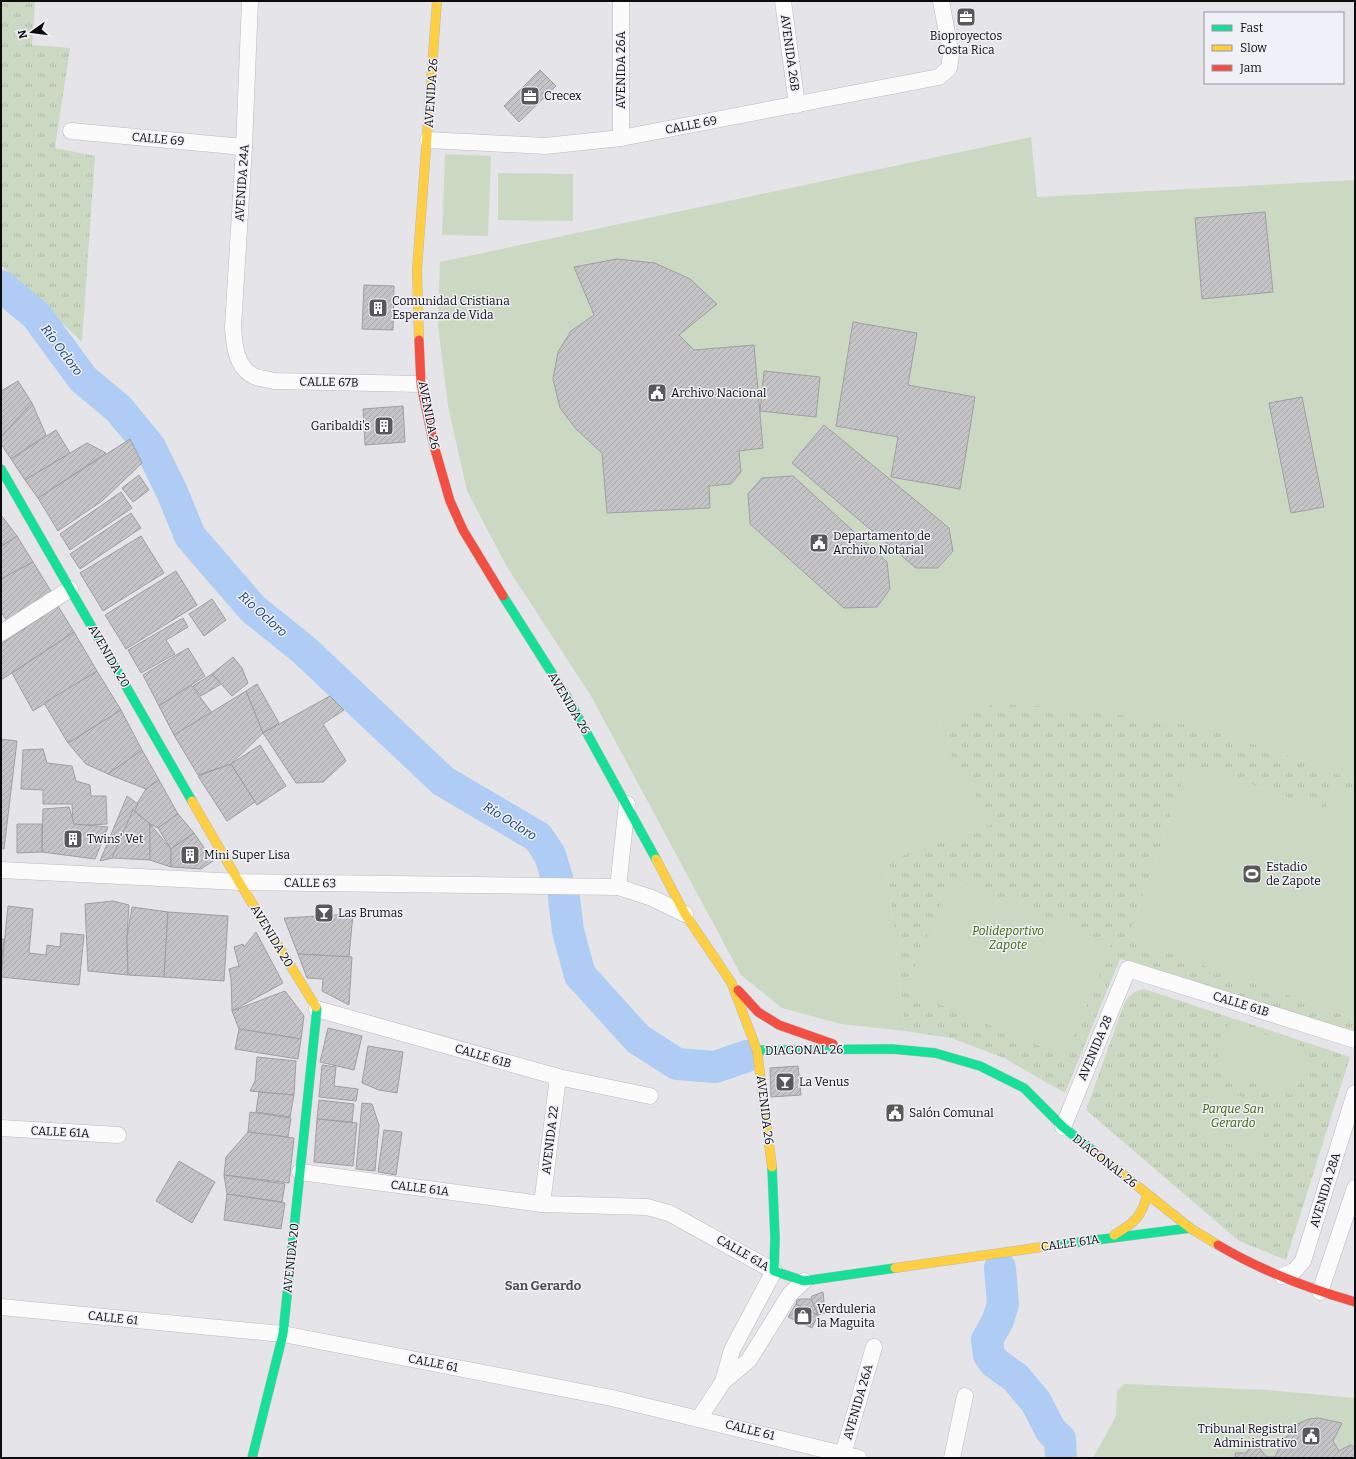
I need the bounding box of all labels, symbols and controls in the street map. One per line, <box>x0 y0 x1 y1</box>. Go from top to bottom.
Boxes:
office icon: Bioproyectos Costa Rica <box>955 6 977 28</box>
north arrow <box>12 12 52 52</box>
legend <box>1204 12 1344 84</box>
street label: AVENIDA 26B <box>778 14 802 92</box>
text: Fast <box>1240 21 1264 35</box>
text: N <box>15 28 30 40</box>
place label: Bioproyectos Costa Rica <box>930 29 1002 57</box>
street label: AVENIDA 26A <box>614 31 628 109</box>
text: Slow <box>1240 41 1267 55</box>
street label: AVENIDA 26 <box>422 58 440 128</box>
text: Jam <box>1239 61 1262 75</box>
office icon: Crecex <box>519 85 541 107</box>
place label: Crecex <box>544 89 582 103</box>
street label: CALLE 69 <box>664 113 718 137</box>
street label: CALLE 69 <box>131 130 185 148</box>
street label: AVENIDA 24A <box>232 143 252 222</box>
place label: Comunidad Cristiana Esperanza de Vida <box>392 294 510 322</box>
building icon: Comunidad Cristiana Esperanza de Vida <box>367 297 389 319</box>
water label: Río Ocloro <box>38 322 86 378</box>
street label: CALLE 67B <box>299 374 359 390</box>
street label: AVENIDA 26 <box>416 380 442 450</box>
public building icon: Archivo Nacional <box>646 382 668 404</box>
place label: Archivo Nacional <box>671 386 767 400</box>
building icon: Garibaldi's <box>373 415 395 437</box>
place label: Garibaldi's <box>311 419 370 433</box>
place label: Departamento de Archivo Notarial <box>833 529 931 557</box>
public building icon: Departamento de Archivo Notarial <box>808 532 830 554</box>
water label: Río Ocloro <box>236 588 290 640</box>
street label: AVENIDA 20 <box>85 622 133 690</box>
street label: AVENIDA 26 <box>545 670 593 736</box>
water label: Río Ocloro <box>481 799 539 843</box>
building icon: Twins' Vet <box>62 828 84 850</box>
place label: Twins' Vet <box>87 832 144 846</box>
building icon: Mini Super Lisa <box>179 844 201 866</box>
place label: Mini Super Lisa <box>204 848 290 862</box>
place label: Estadio de Zapote <box>1266 860 1321 888</box>
sports icon: Estadio de Zapote <box>1241 863 1263 885</box>
street label: CALLE 63 <box>284 876 336 890</box>
street label: AVENIDA 20 <box>248 902 296 970</box>
bar icon: Las Brumas <box>313 902 335 924</box>
place label: Las Brumas <box>338 906 403 920</box>
park label: Polideportivo Zapote <box>972 924 1044 952</box>
street label: CALLE 61B <box>1211 989 1271 1019</box>
street label: AVENIDA 28 <box>1075 1013 1115 1083</box>
street label: CALLE 61B <box>453 1041 513 1071</box>
street label: DIAGONAL 26 <box>765 1042 843 1058</box>
bar icon: La Venus <box>774 1071 796 1093</box>
street label: AVENIDA 26 <box>754 1075 776 1145</box>
place label: La Venus <box>799 1075 849 1089</box>
public building icon: Salón Comunal <box>884 1102 906 1124</box>
park label: Parque San Gerardo <box>1202 1102 1264 1130</box>
street label: AVENIDA 22 <box>539 1105 561 1175</box>
place label: Salón Comunal <box>909 1106 994 1120</box>
street label: CALLE 61A <box>30 1123 90 1141</box>
street label: DIAGONAL 26 <box>1070 1131 1140 1191</box>
street label: AVENIDA 28A <box>1307 1150 1343 1229</box>
street label: CALLE 61A <box>390 1177 451 1199</box>
street label: AVENIDA 20 <box>280 1222 302 1294</box>
street label: CALLE 61A <box>714 1232 772 1274</box>
street label: CALLE 61A <box>1040 1232 1101 1254</box>
district label: San Gerardo <box>505 1278 582 1293</box>
place label: Verduleria la Maguita <box>817 1302 876 1330</box>
shop icon: Verduleria la Maguita <box>792 1305 814 1327</box>
street label: CALLE 61 <box>87 1308 139 1328</box>
street label: CALLE 61 <box>407 1351 459 1375</box>
street label: AVENIDA 26A <box>841 1362 876 1441</box>
street label: CALLE 61 <box>724 1417 776 1443</box>
place label: Tribunal Registral Administrativo <box>1198 1422 1298 1450</box>
public building icon: Tribunal Registral Administrativo <box>1300 1425 1322 1447</box>

